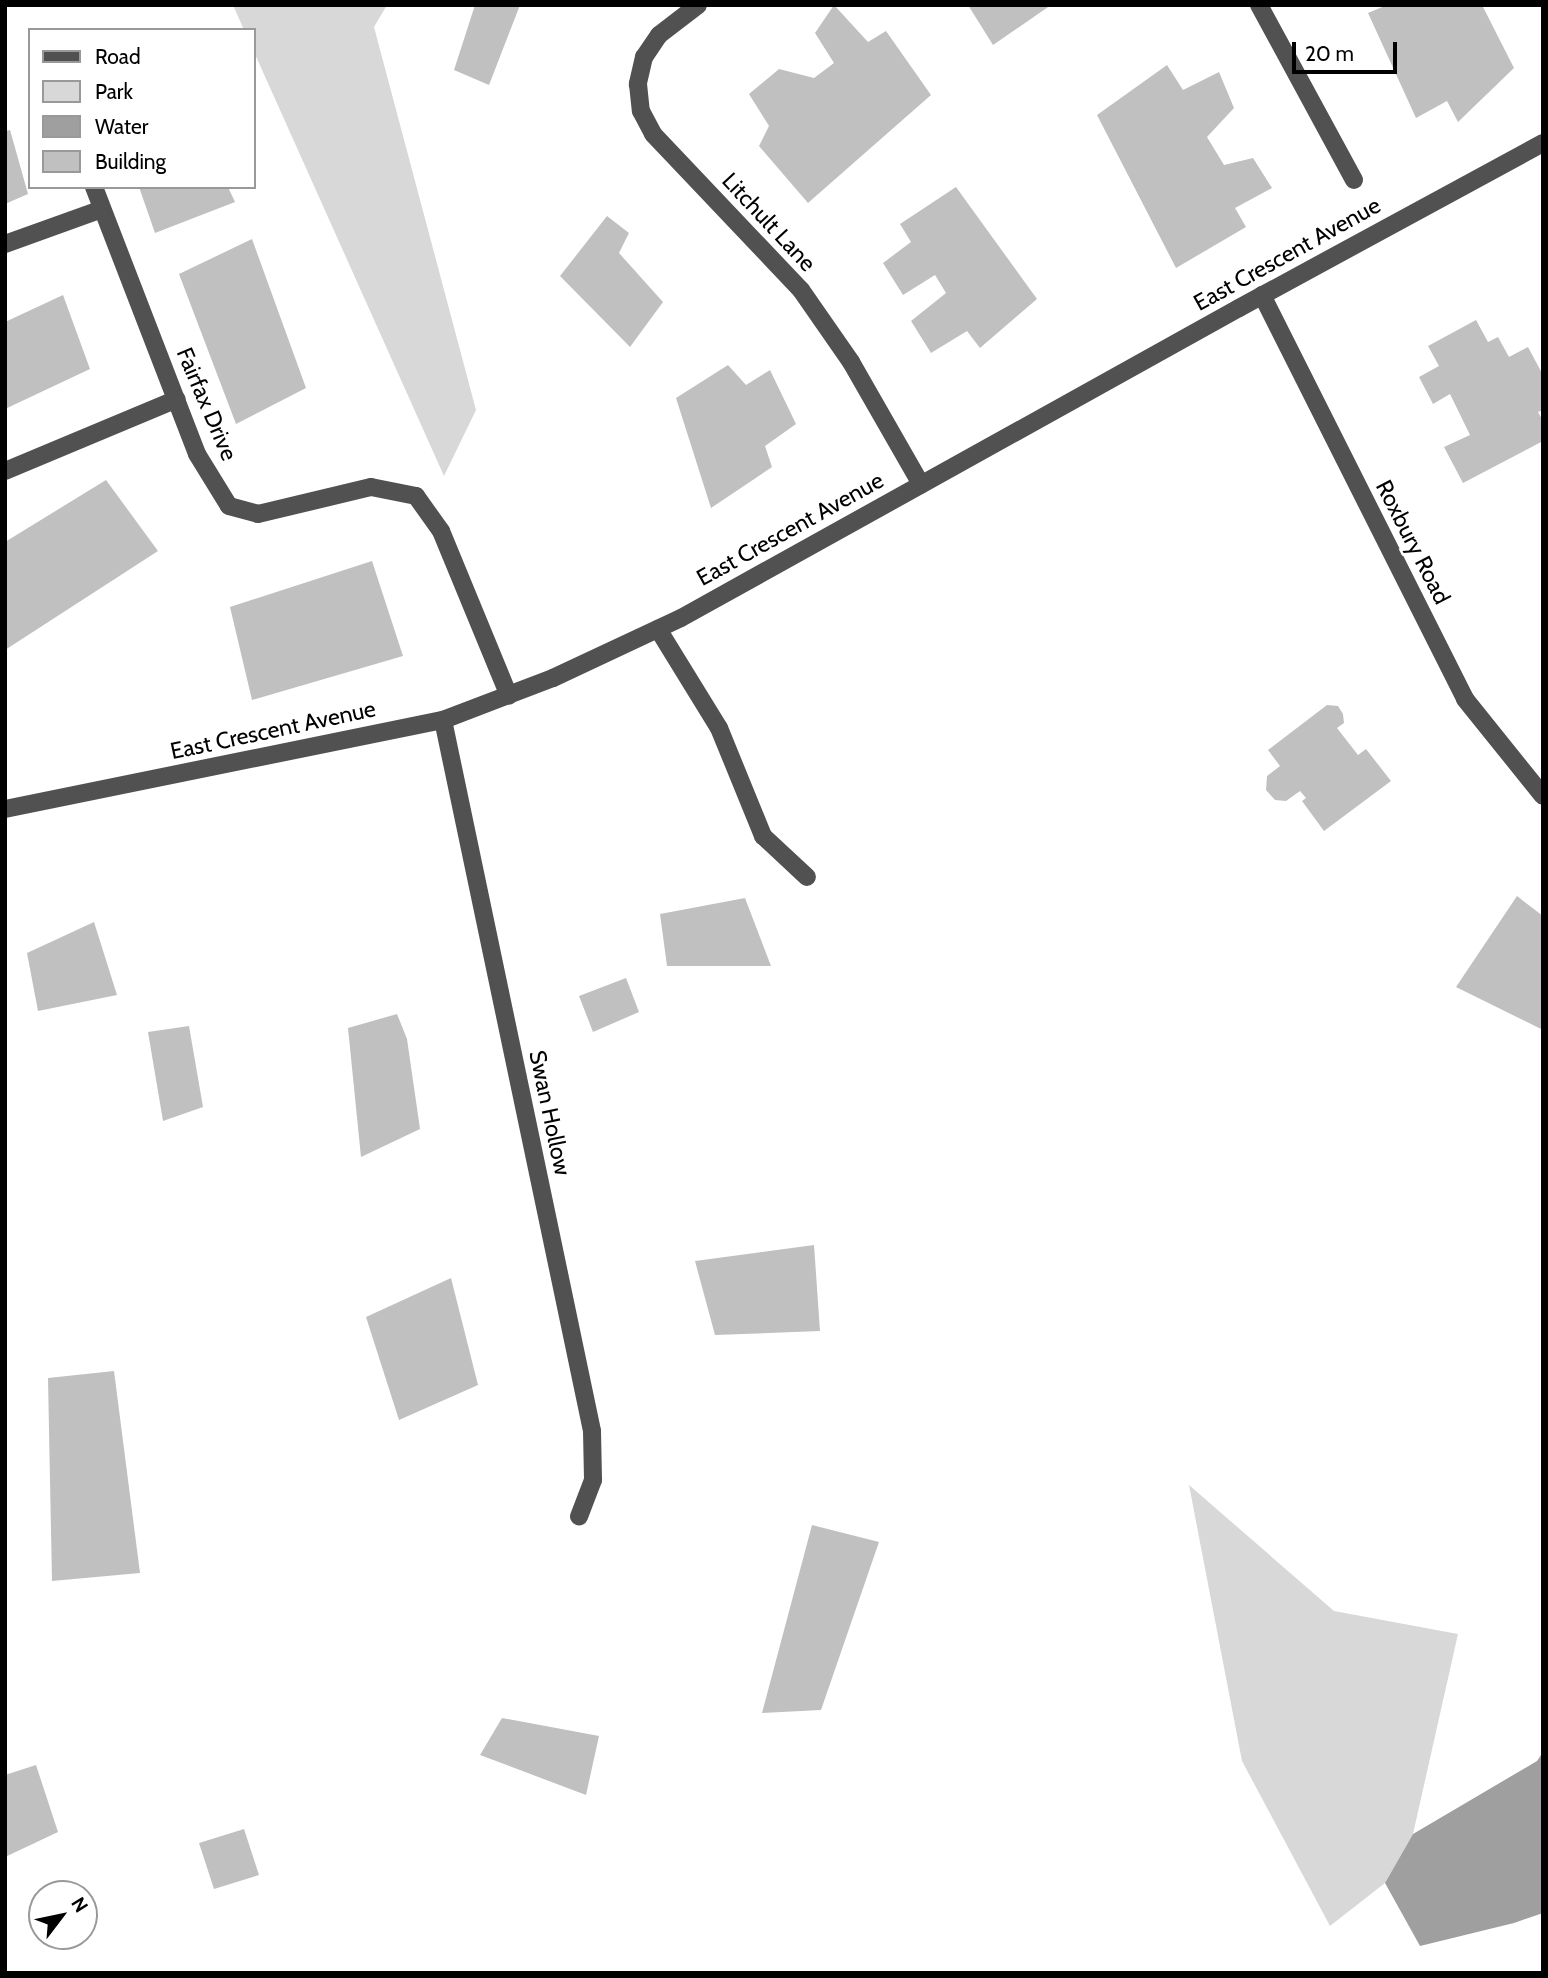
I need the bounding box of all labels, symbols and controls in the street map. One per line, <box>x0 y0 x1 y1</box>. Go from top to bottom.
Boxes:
legend <box>28 28 256 189</box>
scale bar <box>1296 28 1401 72</box>
text: 20 m <box>1305 41 1354 66</box>
text: Road <box>95 44 141 69</box>
text: Park <box>95 79 133 104</box>
text: Water <box>95 114 148 139</box>
text: Building <box>95 149 166 174</box>
street label: Litchult Lane <box>716 167 822 277</box>
street label: East Crescent Avenue <box>1189 191 1385 317</box>
street label: Fairfax Drive <box>171 343 243 465</box>
street label: East Crescent Avenue <box>692 466 888 592</box>
street label: Roxbury Road <box>1370 475 1456 609</box>
street label: East Crescent Avenue <box>168 695 378 765</box>
street label: Swan Hollow <box>523 1048 577 1178</box>
north arrow <box>28 1880 98 1950</box>
text: N <box>66 1893 93 1916</box>

